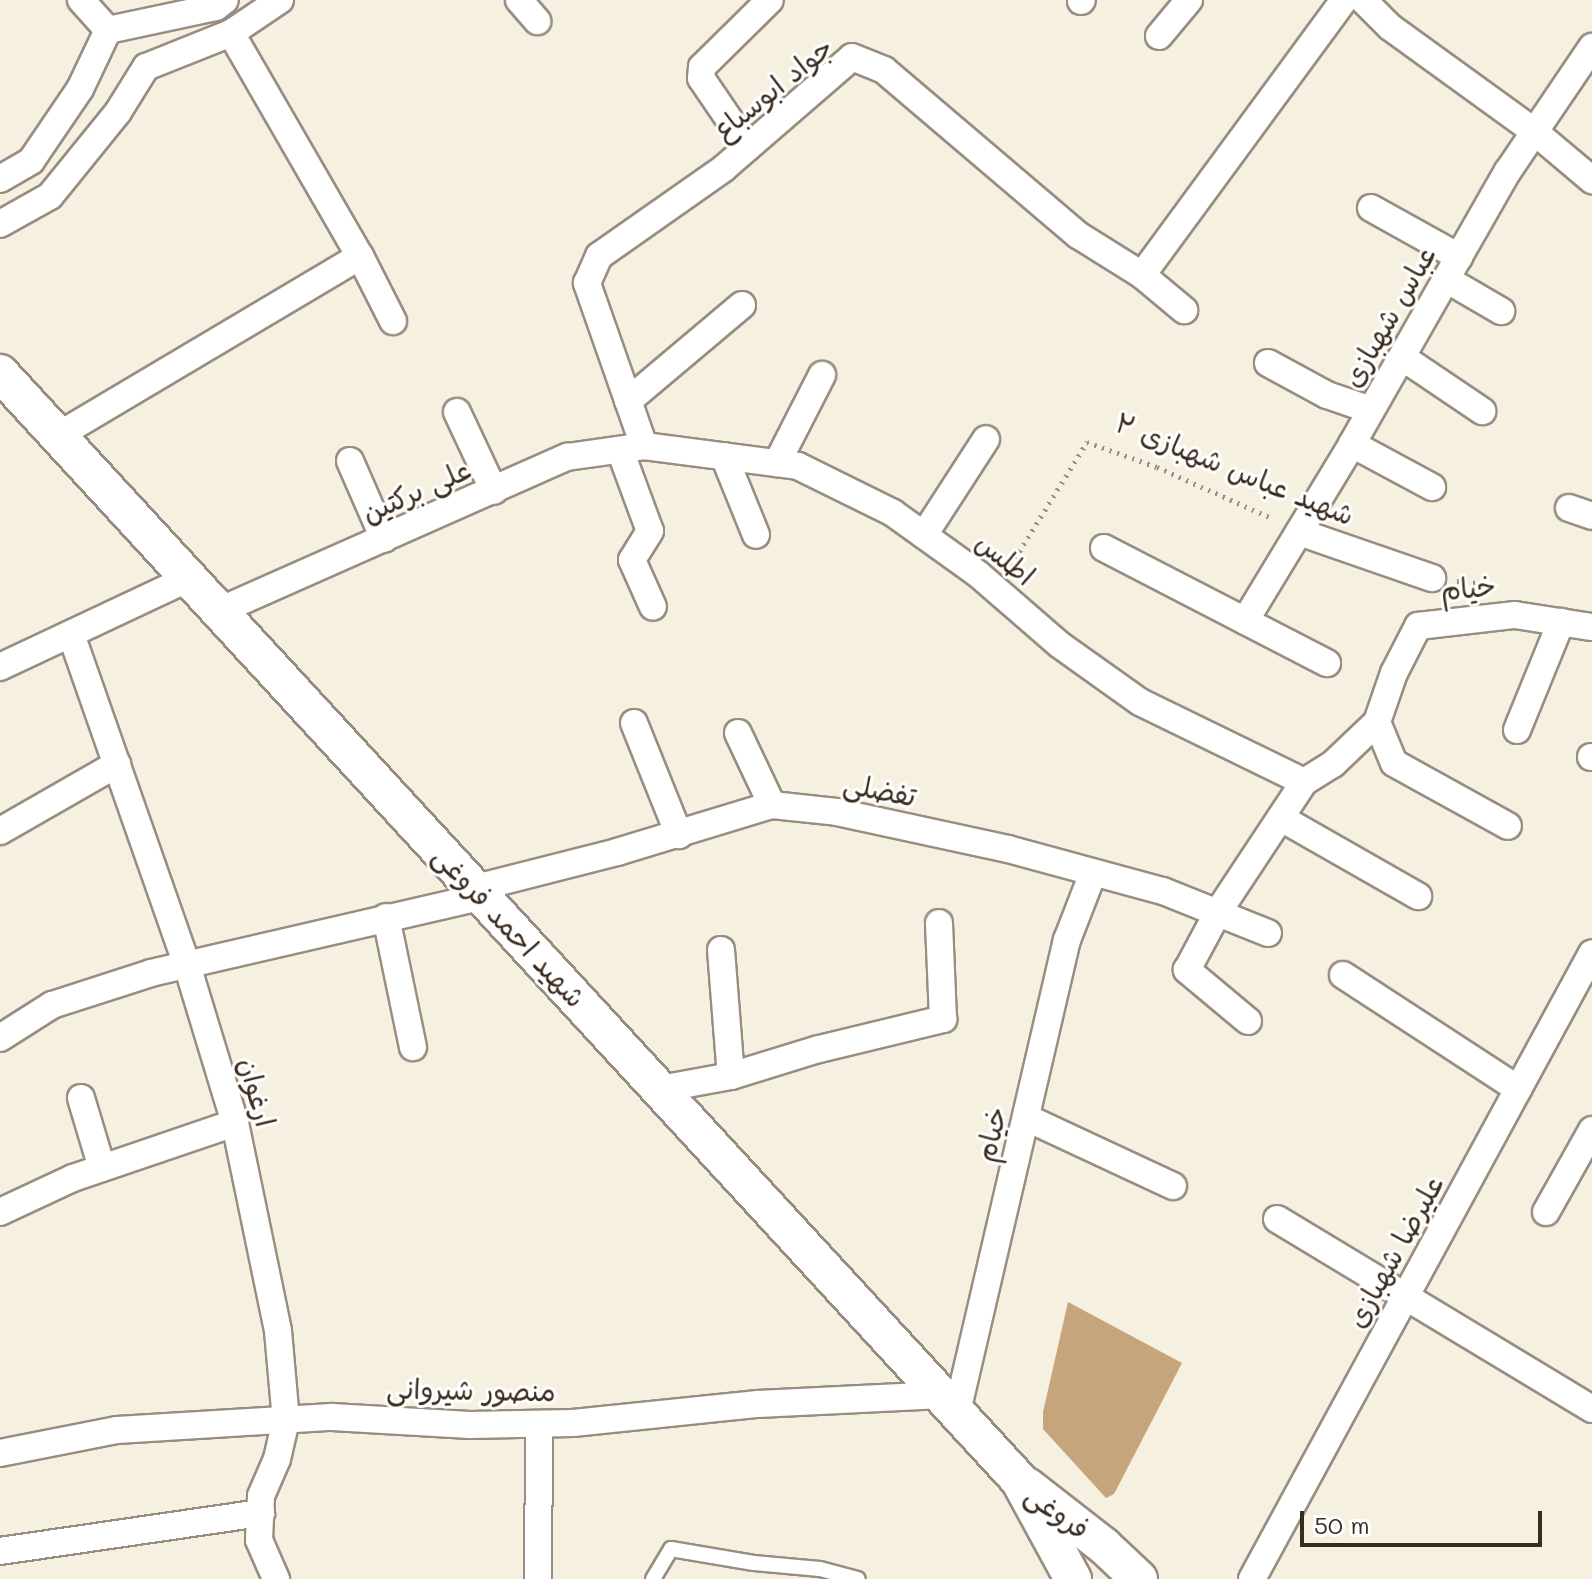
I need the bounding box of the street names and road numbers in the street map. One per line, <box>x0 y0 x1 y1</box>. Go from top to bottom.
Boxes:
street label: جواد ابوسباع <box>705 29 839 147</box>
street label: عباس شهبازی <box>1334 239 1442 393</box>
street label: شهید عباس شهبازی ۲ <box>1111 405 1359 531</box>
street label: علی برکتین <box>356 451 476 529</box>
street label: اطلس <box>970 524 1042 592</box>
street label: خیام <box>1439 567 1497 607</box>
street label: تفضلی <box>841 766 919 812</box>
street label: شهید احمد فروغی <box>427 839 593 1013</box>
street label: ارغوان <box>233 1054 283 1130</box>
street label: خیام <box>967 1103 1013 1165</box>
street label: علیرضا شهبازی <box>1338 1169 1450 1333</box>
street label: منصور شیروانی <box>386 1371 556 1407</box>
street label: فروغی <box>1020 1477 1096 1545</box>

